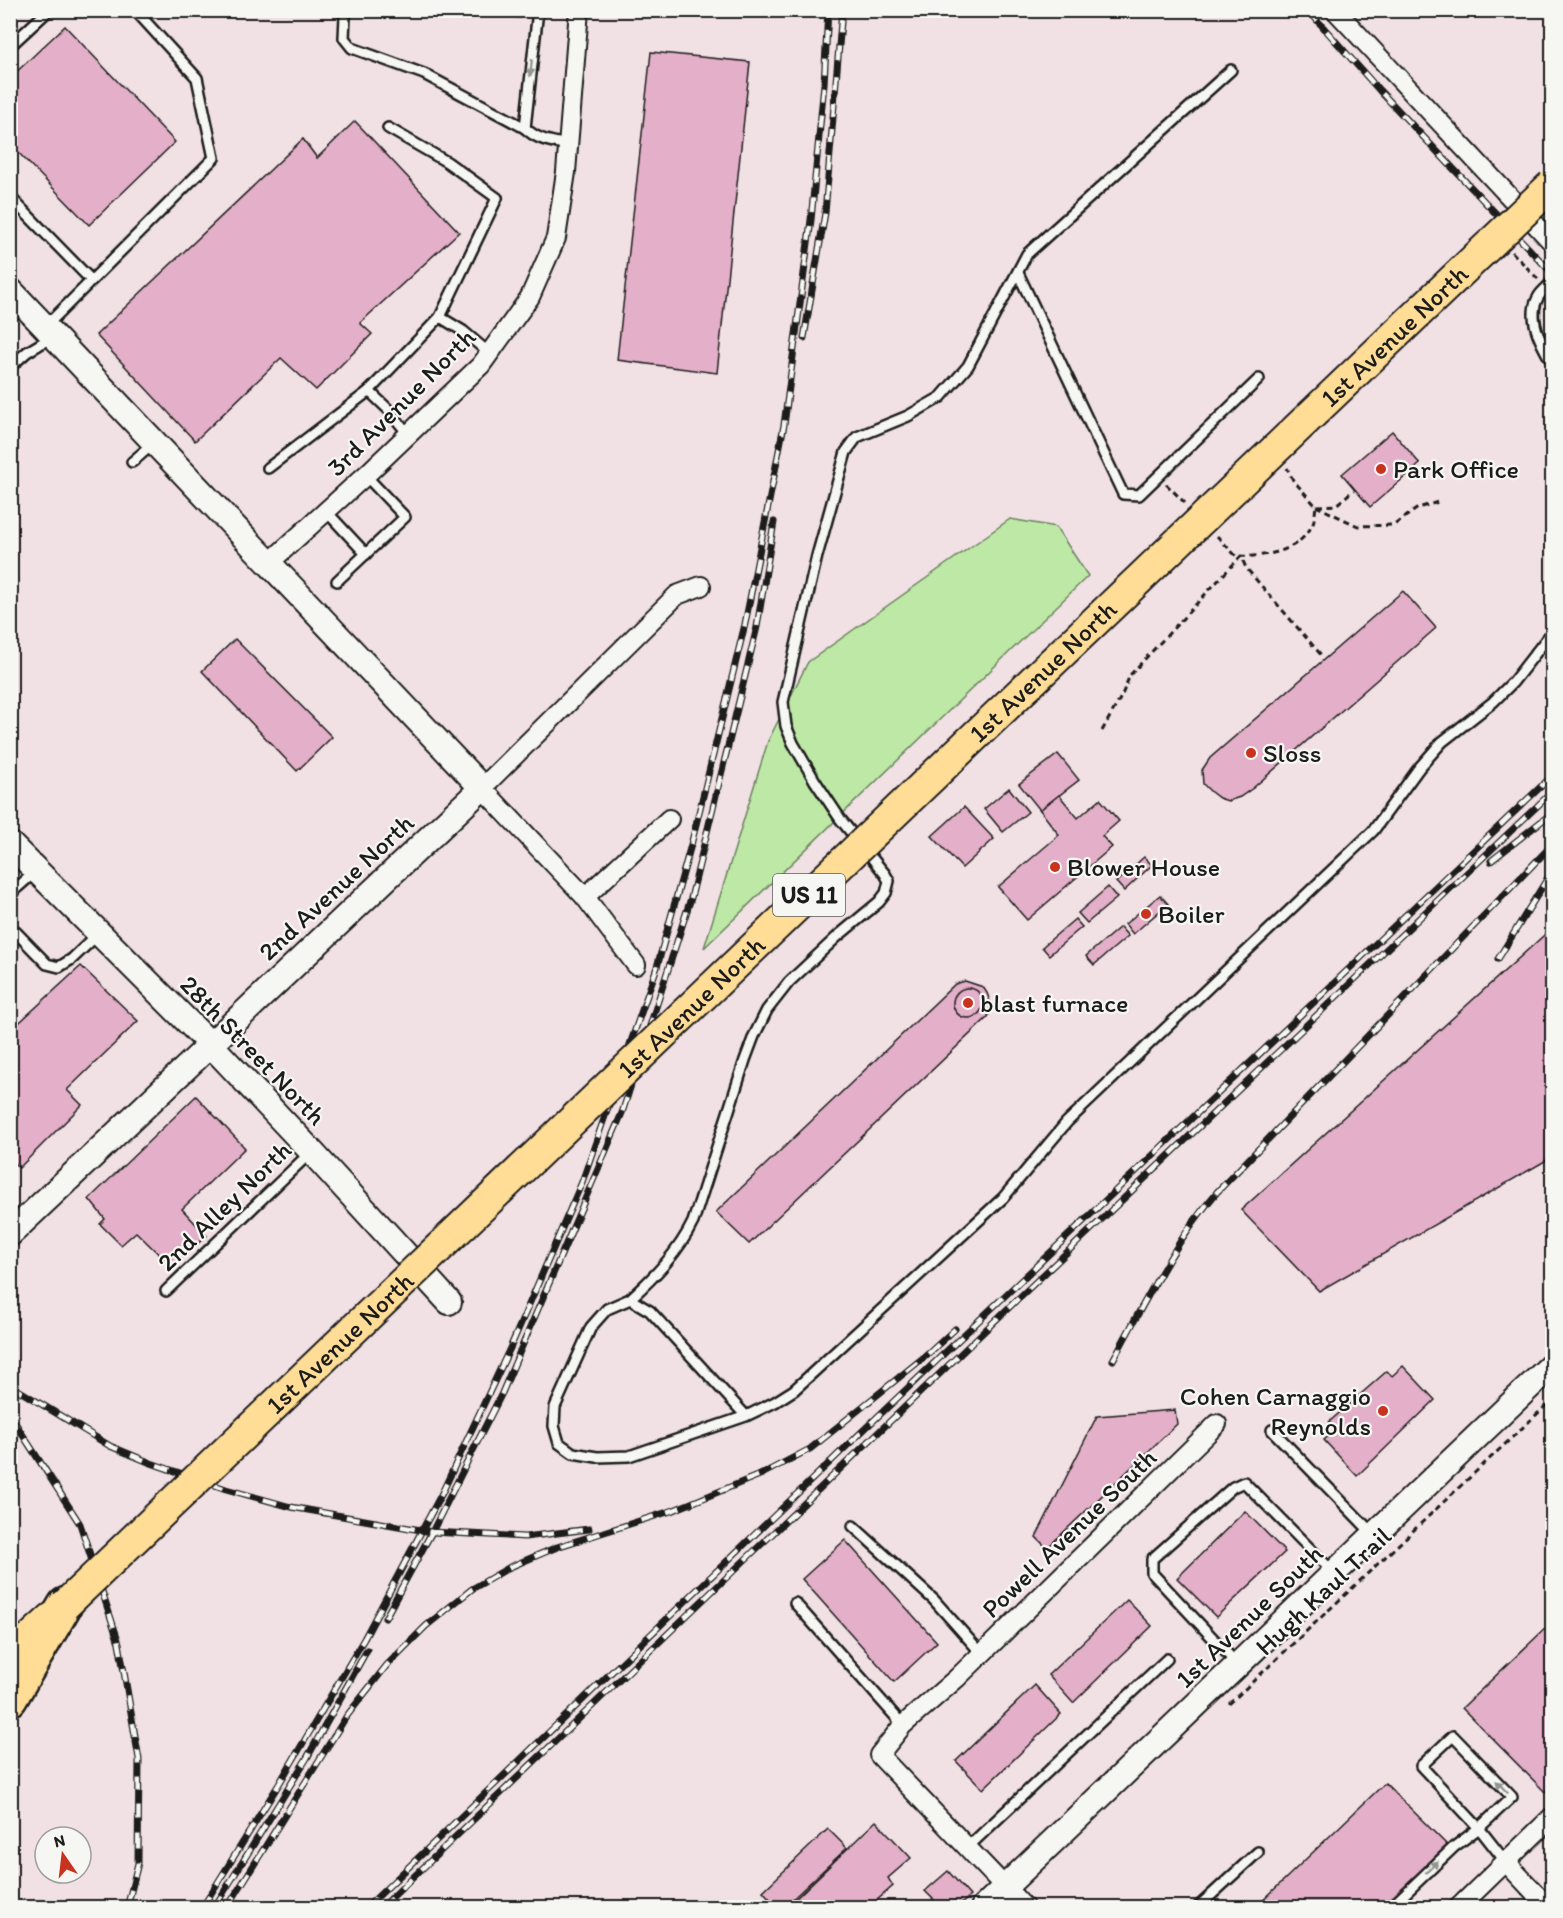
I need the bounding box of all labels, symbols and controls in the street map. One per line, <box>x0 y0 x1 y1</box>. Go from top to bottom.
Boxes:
one-way arrow <box>526 59 536 78</box>
street label: 1st Avenue North <box>1314 258 1475 414</box>
street label: 3rd Avenue North <box>320 321 482 483</box>
place label: Park Office <box>1393 453 1519 485</box>
marker: Park Office <box>1374 462 1388 476</box>
street label: 1st Avenue North <box>962 593 1123 749</box>
place label: Sloss <box>1263 737 1322 769</box>
marker: Sloss <box>1244 746 1258 760</box>
street label: 2nd Avenue North <box>252 807 420 967</box>
place label: Blower House <box>1067 851 1220 883</box>
marker: Blower House <box>1048 860 1062 874</box>
road number: US 11 <box>773 874 845 916</box>
place label: Boiler <box>1158 898 1225 930</box>
marker: Boiler <box>1139 907 1153 921</box>
street label: 1st Avenue North <box>611 929 772 1085</box>
street label: 28th Street North <box>173 968 333 1132</box>
place label: blast furnace <box>980 987 1129 1019</box>
marker: blast furnace <box>961 996 975 1010</box>
street label: 2nd Alley North <box>150 1134 298 1278</box>
street label: 1st Avenue North <box>259 1265 420 1420</box>
place label: Cohen Carnaggio Reynolds <box>1180 1380 1371 1442</box>
marker: Cohen Carnaggio Reynolds <box>1376 1404 1390 1418</box>
street label: Powell Avenue South <box>975 1441 1163 1625</box>
street label: Hugh Kaul Trail <box>1248 1520 1398 1662</box>
street label: 1st Avenue South <box>1169 1538 1329 1694</box>
one-way arrow <box>1495 1780 1509 1795</box>
north arrow <box>33 1825 93 1885</box>
text: N <box>52 1830 67 1851</box>
one-way arrow <box>1425 1860 1440 1874</box>

